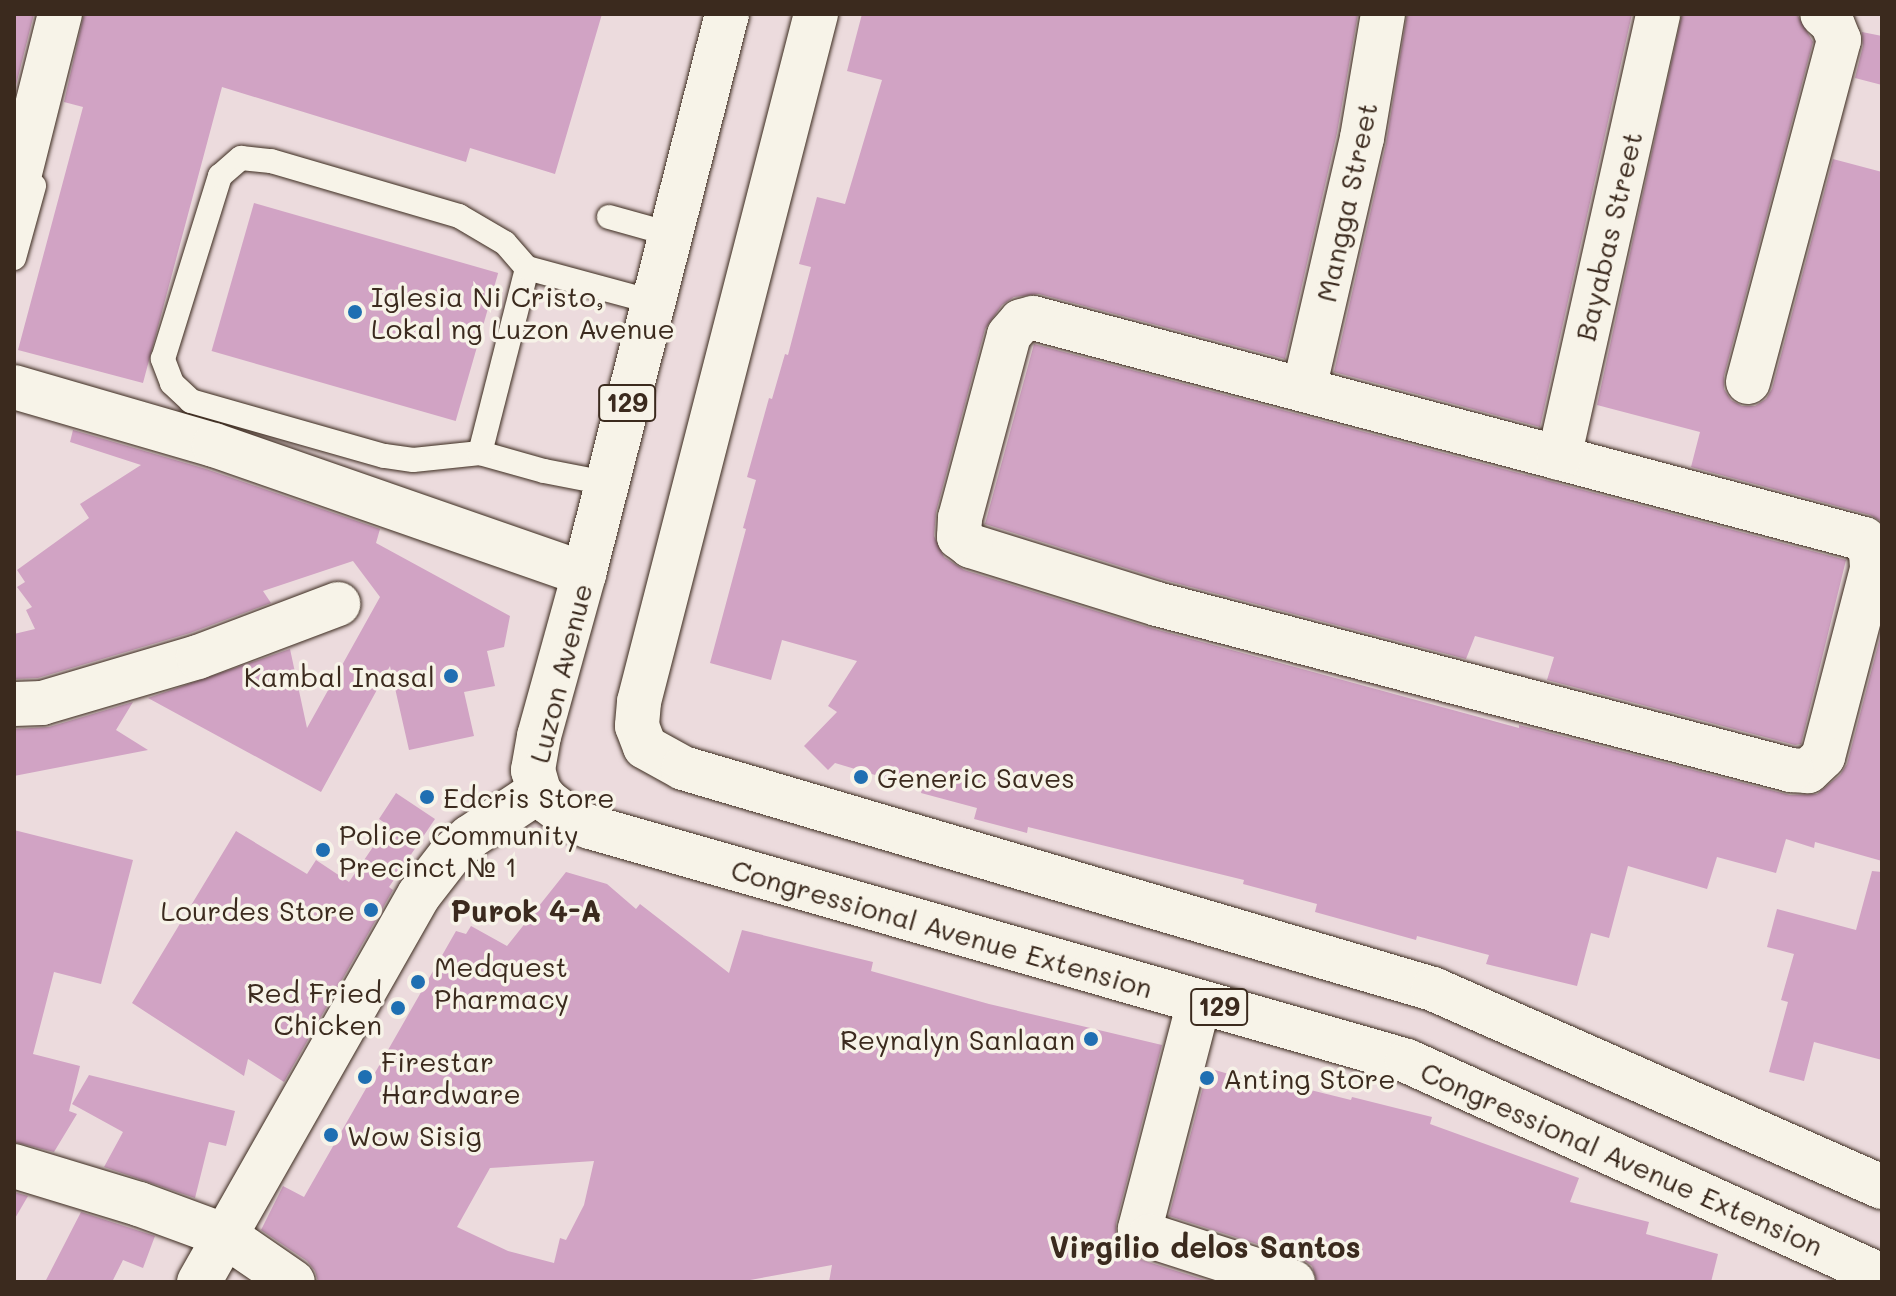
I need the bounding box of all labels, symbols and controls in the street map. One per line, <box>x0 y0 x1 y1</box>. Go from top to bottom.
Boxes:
street label: Mangga Street <box>1308 99 1384 305</box>
street label: Bayabas Street <box>1568 128 1648 344</box>
place label: Iglesia Ni Cristo, Lokal ng Luzon Avenue <box>371 279 675 345</box>
marker: Iglesia Ni Cristo, Lokal ng Luzon Avenue <box>346 303 364 321</box>
road number: 129 <box>597 381 657 425</box>
street label: Luzon Avenue <box>521 580 599 766</box>
place label: Kambal Inasal <box>244 659 435 693</box>
marker: Kambal Inasal <box>442 667 460 685</box>
place label: Generic Saves <box>877 760 1075 794</box>
marker: Generic Saves <box>852 768 870 786</box>
place label: Edcris Store <box>443 780 615 814</box>
marker: Edcris Store <box>418 788 436 806</box>
place label: Police Community Precinct № 1 <box>339 817 579 883</box>
marker: Police Community Precinct № 1 <box>314 841 332 859</box>
street label: Congressional Avenue Extension <box>727 852 1157 1004</box>
district label: Purok 4-A <box>450 892 602 928</box>
place label: Lourdes Store <box>161 893 355 927</box>
marker: Lourdes Store <box>362 901 380 919</box>
place label: Medquest Pharmacy <box>434 949 569 1015</box>
marker: Medquest Pharmacy <box>409 973 427 991</box>
place label: Red Fried Chicken <box>247 975 382 1041</box>
road number: 129 <box>1189 985 1249 1029</box>
marker: Red Fried Chicken <box>389 999 407 1017</box>
place label: Reynalyn Sanlaan <box>840 1022 1075 1056</box>
marker: Reynalyn Sanlaan <box>1082 1030 1100 1048</box>
place label: Firestar Hardware <box>381 1044 521 1110</box>
street label: Congressional Avenue Extension <box>1416 1054 1828 1262</box>
place label: Anting Store <box>1223 1061 1396 1095</box>
marker: Firestar Hardware <box>356 1068 374 1086</box>
marker: Anting Store <box>1198 1069 1216 1087</box>
place label: Wow Sisig <box>347 1118 482 1152</box>
marker: Wow Sisig <box>322 1126 340 1144</box>
district label: Virgilio delos Santos <box>1049 1228 1361 1264</box>

